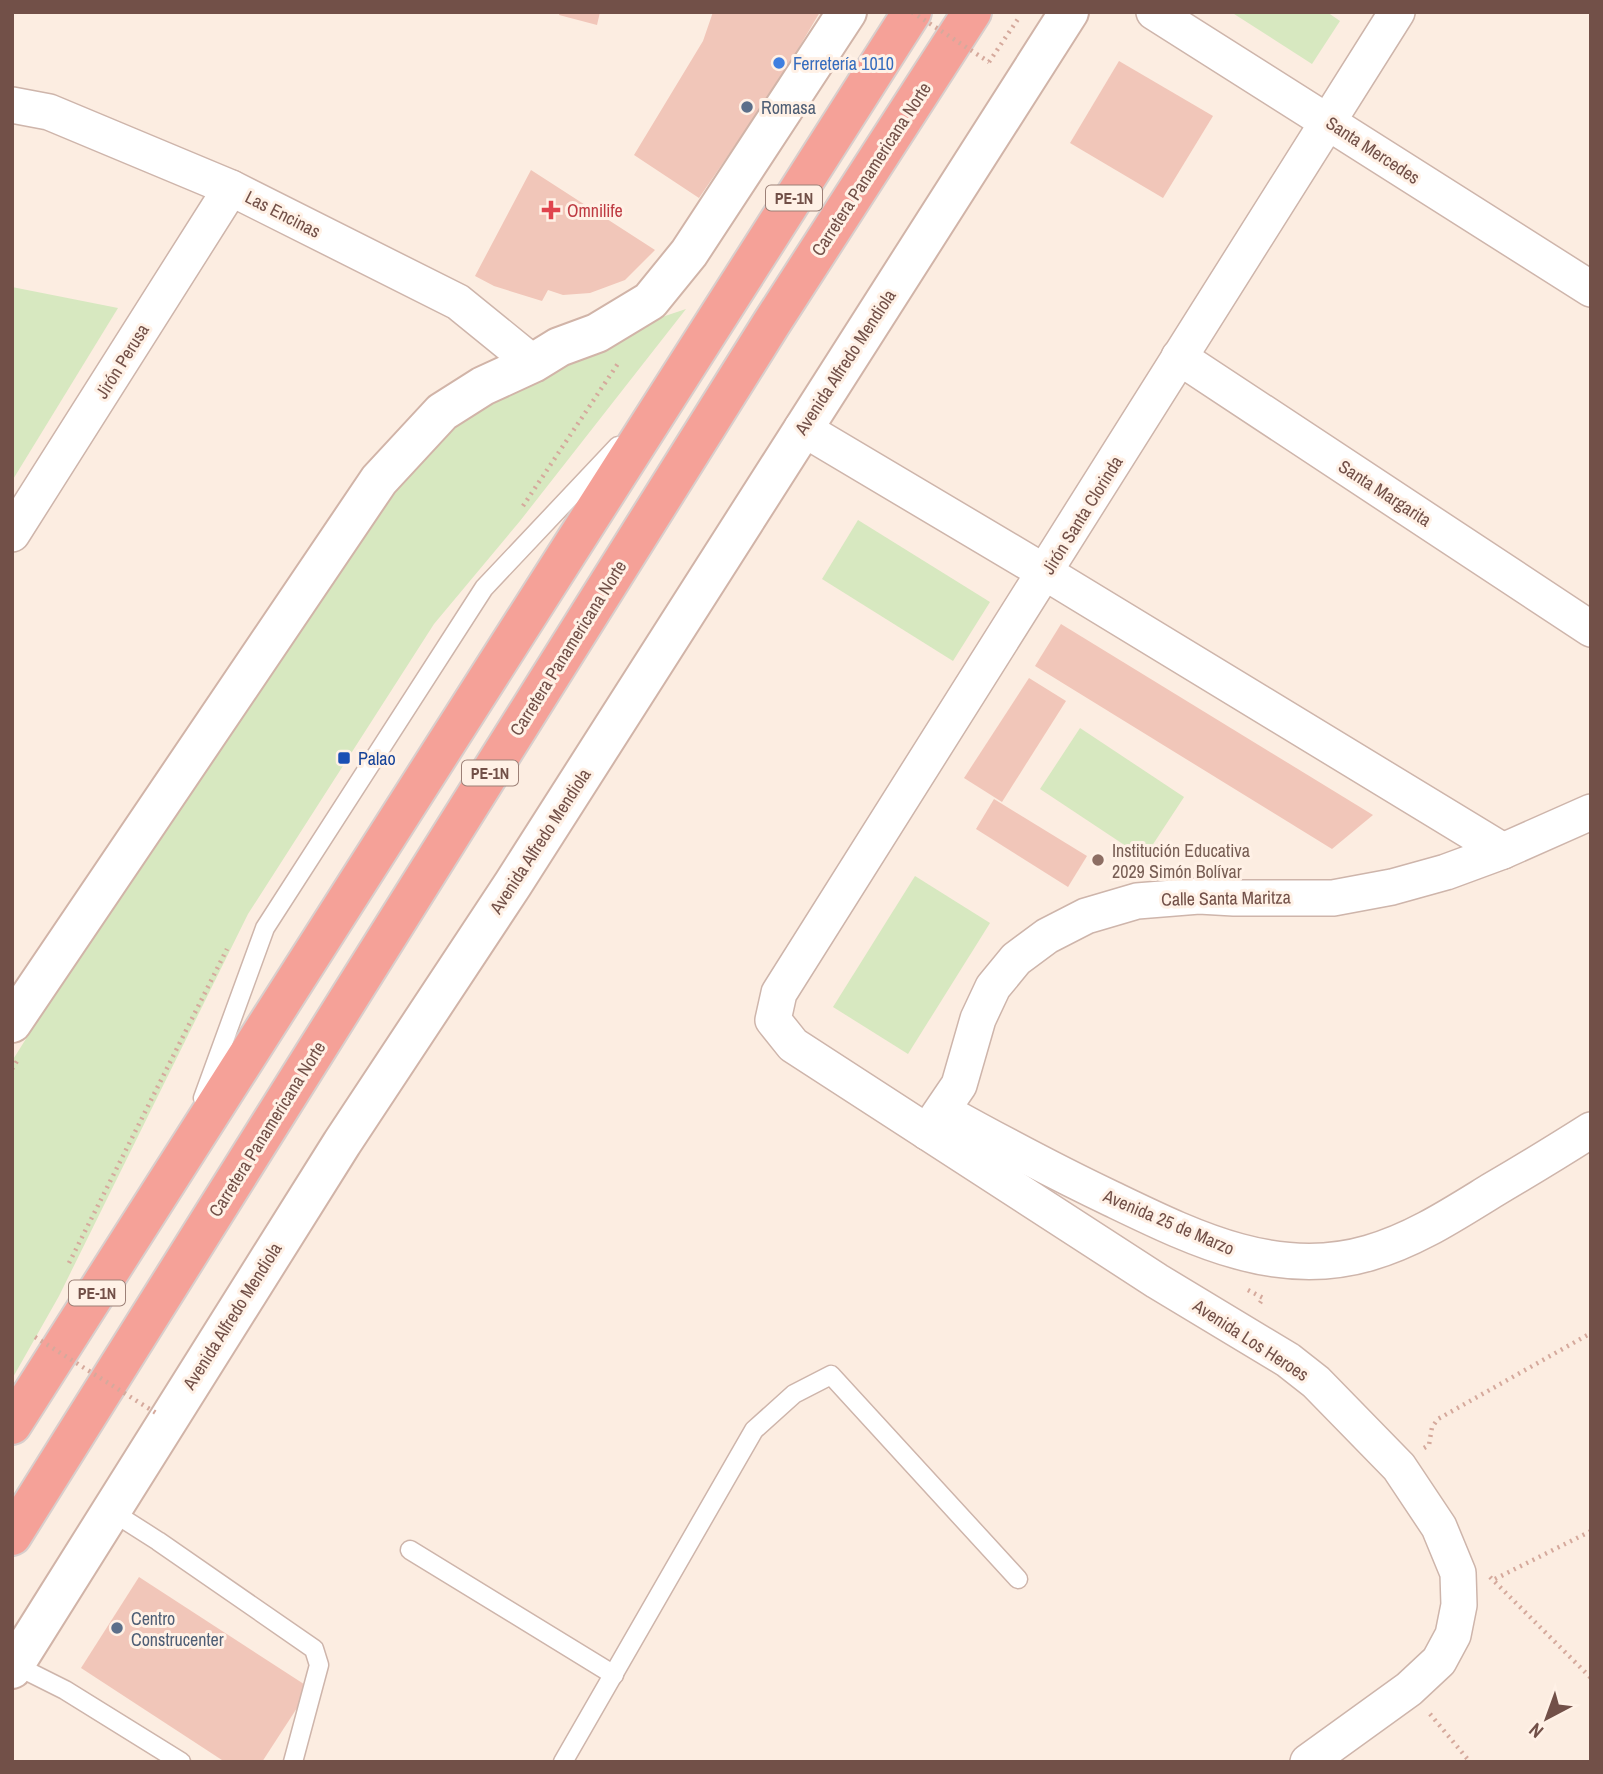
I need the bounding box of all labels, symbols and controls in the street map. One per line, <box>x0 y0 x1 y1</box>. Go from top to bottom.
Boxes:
place label: Ferretería 1010 <box>793 51 894 76</box>
marker: Ferretería 1010 <box>771 55 787 71</box>
street label: Carretera Panamericana Norte <box>805 77 937 261</box>
place label: Romasa <box>761 95 816 120</box>
marker: Romasa <box>739 99 755 115</box>
street label: Santa Mercedes <box>1321 110 1425 190</box>
street label: Las Encinas <box>241 184 325 244</box>
road number: PE-1N <box>766 186 822 210</box>
place label: Omnilife <box>567 198 623 223</box>
marker: Omnilife <box>541 200 561 220</box>
street label: Avenida Alfredo Mendiola <box>788 284 901 440</box>
street label: Jirón Perusa <box>89 319 155 403</box>
street label: Jirón Santa Clorinda <box>1036 451 1128 579</box>
street label: Santa Margarita <box>1334 454 1436 532</box>
street label: Carretera Panamericana Norte <box>504 555 632 741</box>
place label: Palao <box>358 746 396 771</box>
marker: Palao <box>336 750 352 766</box>
road number: PE-1N <box>462 760 518 786</box>
street label: Avenida Alfredo Mendiola <box>483 763 596 919</box>
place label: Institución Educativa 2029 Simón Bolívar <box>1112 838 1250 884</box>
marker: Institución Educativa 2029 Simón Bolívar <box>1090 852 1106 868</box>
street label: Calle Santa Maritza <box>1161 884 1291 912</box>
street label: Carretera Panamericana Norte <box>203 1036 331 1222</box>
street label: Avenida 25 de Marzo <box>1099 1183 1238 1261</box>
street label: Avenida Alfredo Mendiola <box>176 1238 287 1395</box>
road number: PE-1N <box>69 1280 125 1306</box>
street label: Avenida Los Heroes <box>1187 1293 1314 1387</box>
place label: Centro Construcenter <box>131 1606 224 1652</box>
marker: Centro Construcenter <box>109 1620 125 1636</box>
north arrow <box>1512 1683 1582 1753</box>
text: N <box>1523 1717 1549 1744</box>

